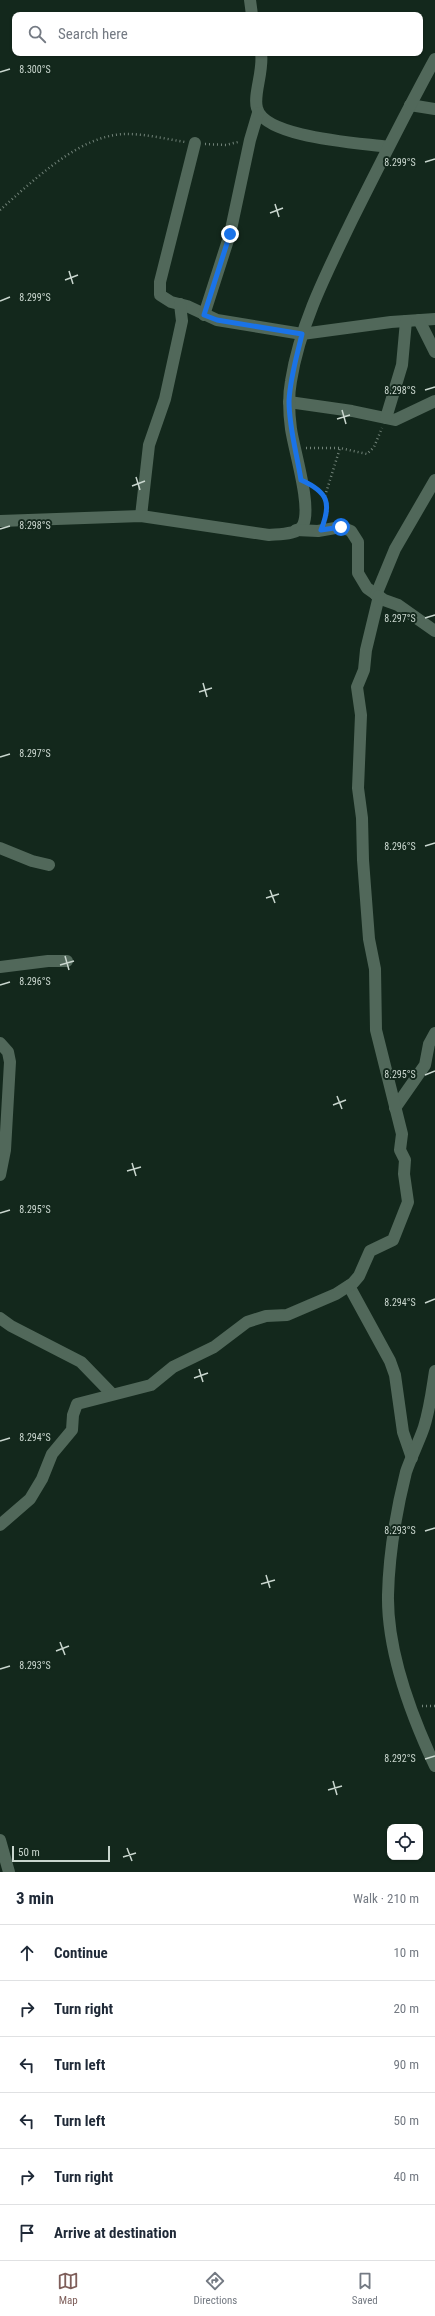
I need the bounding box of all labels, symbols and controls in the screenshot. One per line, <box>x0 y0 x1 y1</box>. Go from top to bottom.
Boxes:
search box <box>12 12 423 56</box>
icon: search <box>26 23 48 45</box>
text: Search here <box>58 25 128 43</box>
text: 8.300°S <box>19 64 51 75</box>
text: 8.299°S <box>384 157 416 168</box>
route end <box>221 225 239 243</box>
text: 8.299°S <box>19 292 51 303</box>
text: 8.298°S <box>384 385 416 396</box>
route start <box>332 518 350 536</box>
text: 8.298°S <box>19 520 51 531</box>
text: 8.297°S <box>384 613 416 624</box>
text: 8.297°S <box>19 748 51 759</box>
text: 8.296°S <box>384 841 416 852</box>
text: 8.296°S <box>19 976 51 987</box>
text: 8.295°S <box>384 1069 416 1080</box>
text: 8.295°S <box>19 1204 51 1215</box>
text: 8.294°S <box>384 1297 416 1308</box>
text: 8.294°S <box>19 1432 51 1443</box>
text: 8.293°S <box>384 1525 416 1536</box>
text: 8.293°S <box>19 1660 51 1671</box>
text: 8.292°S <box>384 1753 416 1764</box>
map controls <box>387 1824 423 1860</box>
button: locate <box>387 1824 423 1860</box>
scale bar <box>12 1844 110 1863</box>
text: 50 m <box>18 1846 40 1859</box>
text: 3 min <box>16 1888 54 1908</box>
text: Walk · 210 m <box>353 1891 419 1906</box>
icon: ahead <box>16 1942 38 1964</box>
text: Continue <box>54 1944 108 1962</box>
text: 10 m <box>393 1945 419 1960</box>
icon: right <box>16 1998 38 2020</box>
text: Turn right <box>54 2000 113 2018</box>
text: 20 m <box>393 2001 419 2016</box>
icon: left <box>16 2054 38 2076</box>
text: Turn left <box>54 2056 105 2074</box>
text: 90 m <box>393 2057 419 2072</box>
icon: left <box>16 2110 38 2132</box>
text: Turn left <box>54 2112 105 2130</box>
text: 50 m <box>393 2113 419 2128</box>
icon: right <box>16 2166 38 2188</box>
text: Turn right <box>54 2168 113 2186</box>
text: 40 m <box>393 2169 419 2184</box>
icon: arrive <box>16 2222 38 2244</box>
text: Arrive at destination <box>54 2224 177 2242</box>
tab: Map <box>57 2270 79 2307</box>
tab: Directions <box>193 2270 237 2307</box>
tab: Saved <box>352 2270 378 2307</box>

